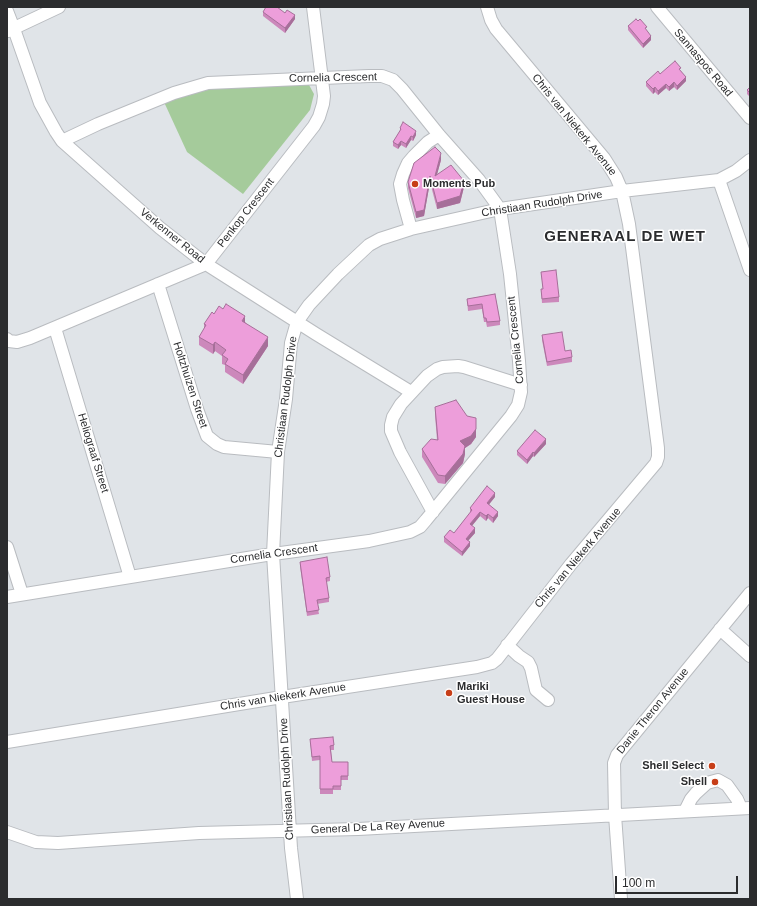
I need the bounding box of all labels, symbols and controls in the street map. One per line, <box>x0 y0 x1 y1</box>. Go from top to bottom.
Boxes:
street label: Sannaspos Road <box>671 26 735 100</box>
street label: Cornelia Crescent <box>289 71 377 85</box>
street label: Chris van Niekerk Avenue <box>529 72 619 178</box>
street label: Penkop Crescent <box>215 176 277 250</box>
place label: Moments Pub <box>423 177 495 191</box>
marker: Moments Pub <box>410 179 420 189</box>
street label: Christiaan Rudolph Drive <box>481 188 603 220</box>
street label: Verkenner Road <box>137 206 207 266</box>
district label: GENERAAL DE WET <box>544 228 706 246</box>
street label: Cornelia Crescent <box>505 296 527 384</box>
street label: Christiaan Rudolph Drive <box>272 336 300 458</box>
street label: Holtzhuizen Street <box>170 340 210 430</box>
street label: Heliograaf Street <box>75 412 111 494</box>
street label: Chris van Niekerk Avenue <box>532 505 624 611</box>
street label: Cornelia Crescent <box>229 541 319 567</box>
street label: Danie Theron Avenue <box>614 665 692 757</box>
place label: Mariki Guest House <box>457 680 525 706</box>
street label: Chris van Niekerk Avenue <box>219 681 347 713</box>
marker: Mariki Guest House <box>444 688 454 698</box>
street label: Christiaan Rudolph Drive <box>277 718 297 840</box>
place label: Shell Select <box>642 759 704 773</box>
marker: Shell Select <box>707 761 717 771</box>
place label: Shell <box>681 775 707 789</box>
marker: Shell <box>710 777 720 787</box>
street label: General De La Rey Avenue <box>311 817 445 837</box>
scale bar <box>617 868 740 894</box>
text: 100 m <box>622 876 655 890</box>

